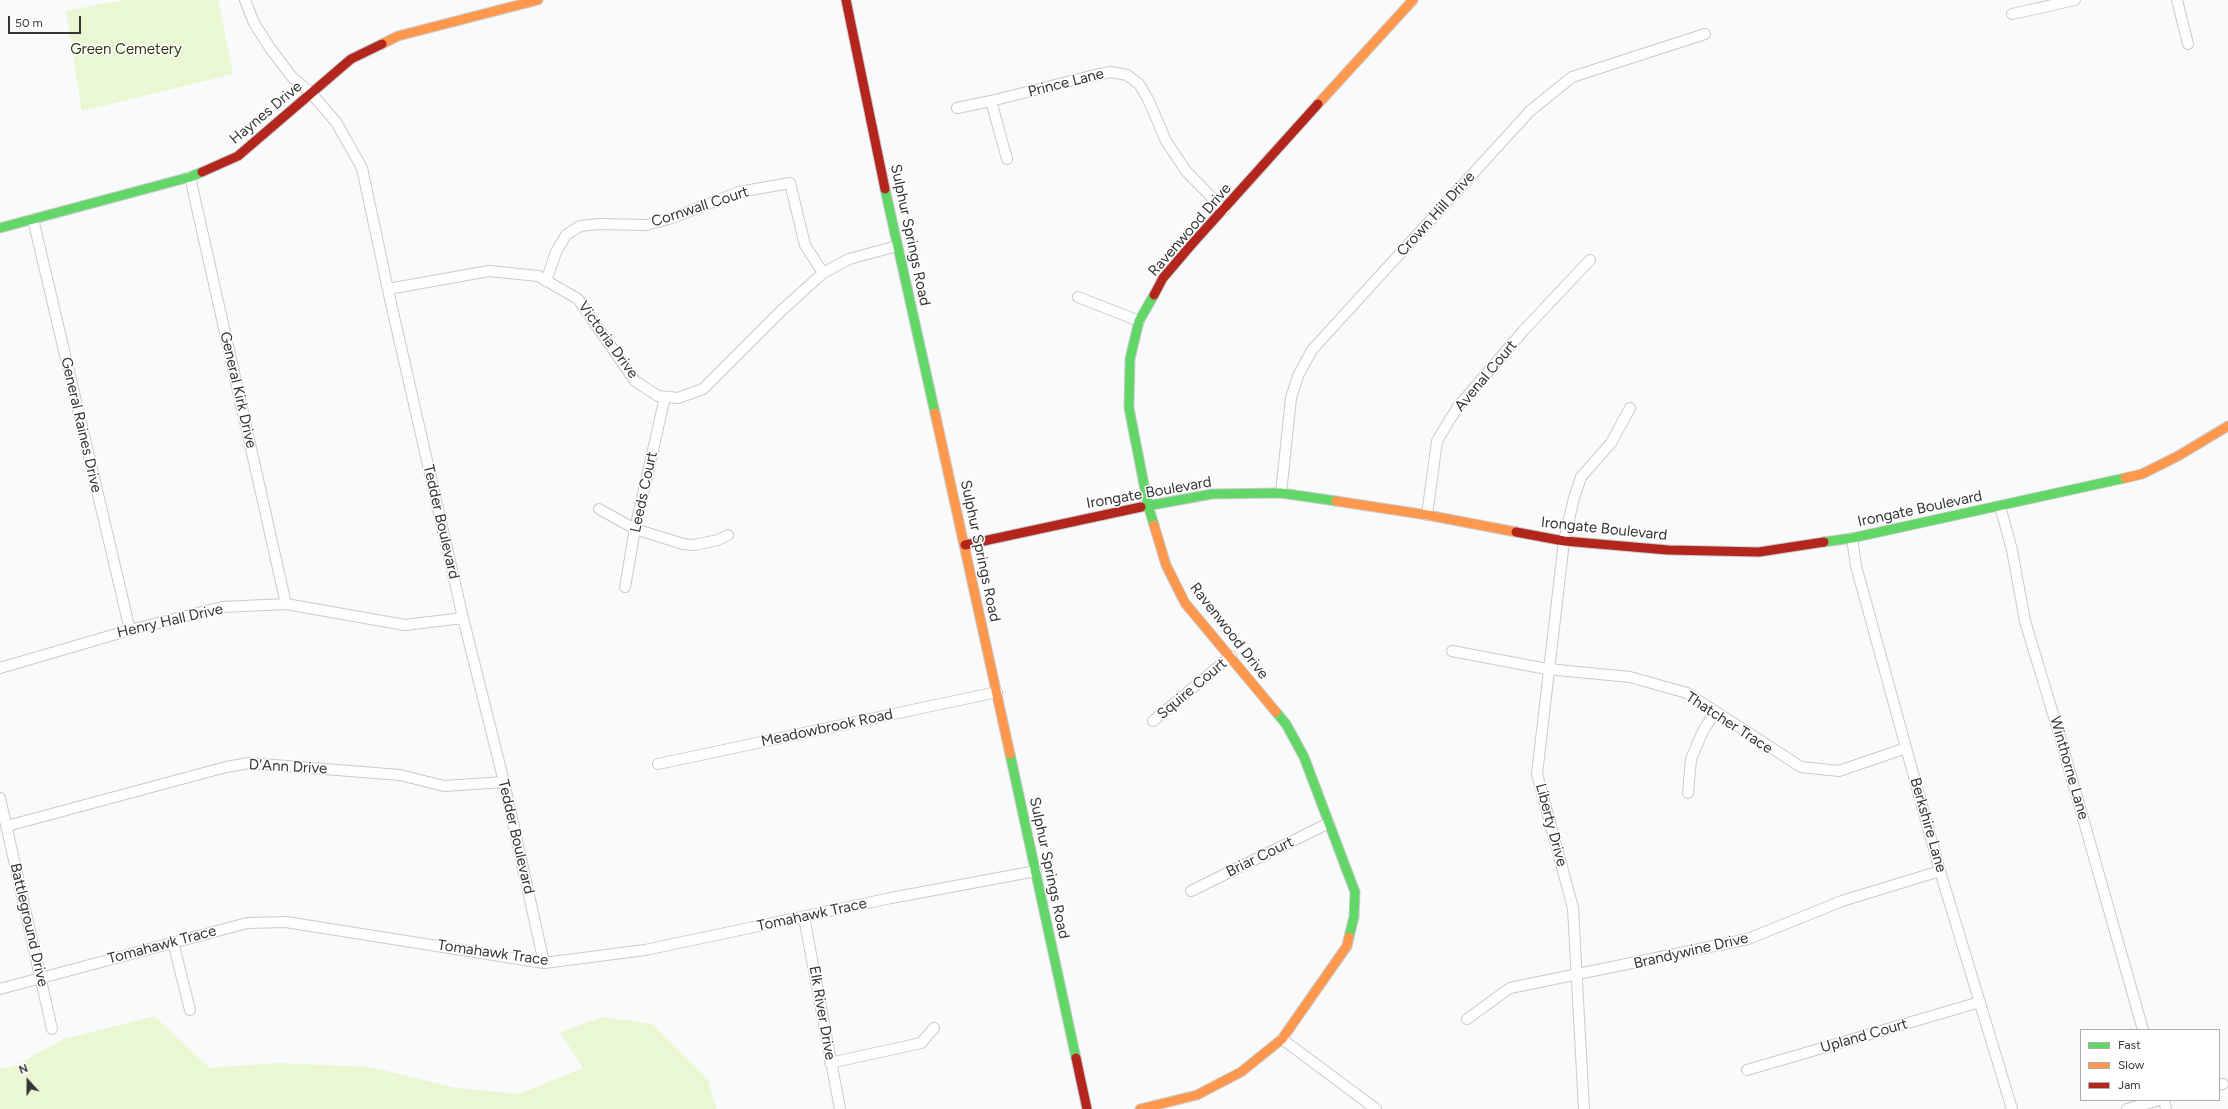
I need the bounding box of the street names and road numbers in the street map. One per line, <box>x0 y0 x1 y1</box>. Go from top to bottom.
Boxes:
street label: Prince Lane <box>1026 65 1106 101</box>
street label: Haynes Drive <box>226 78 306 148</box>
street label: Sulphur Springs Road <box>886 163 934 307</box>
street label: Crown Hill Drive <box>1393 168 1479 260</box>
street label: Ravenwood Drive <box>1145 180 1235 280</box>
street label: Cornwall Court <box>649 183 751 231</box>
street label: Victoria Drive <box>574 298 642 382</box>
street label: General Kirk Drive <box>216 330 260 450</box>
street label: Avenal Court <box>1451 337 1521 415</box>
street label: General Raines Drive <box>57 356 105 494</box>
street label: Leeds Court <box>627 450 661 534</box>
street label: Tedder Boulevard <box>419 463 463 581</box>
street label: Irongate Boulevard <box>1085 473 1213 513</box>
street label: Sulphur Springs Road <box>956 479 1004 623</box>
street label: Irongate Boulevard <box>1856 487 1984 531</box>
street label: Irongate Boulevard <box>1540 513 1668 545</box>
street label: Ravenwood Drive <box>1186 579 1272 683</box>
street label: Henry Hall Drive <box>115 600 225 642</box>
street label: Squire Court <box>1154 655 1230 723</box>
street label: Thatcher Trace <box>1682 688 1776 758</box>
street label: Meadowbrook Road <box>759 705 895 751</box>
street label: Winthorne Lane <box>2046 714 2092 822</box>
street label: D'Ann Drive <box>248 756 328 778</box>
street label: Berkshire Lane <box>1906 776 1950 874</box>
street label: Tedder Boulevard <box>494 778 538 896</box>
street label: Liberty Drive <box>1531 781 1571 869</box>
street label: Sulphur Springs Road <box>1025 796 1073 940</box>
street label: Briar Court <box>1223 833 1297 881</box>
street label: Battleground Drive <box>6 862 52 988</box>
street label: Tomahawk Trace <box>755 895 869 935</box>
street label: Tomahawk Trace <box>106 922 218 968</box>
street label: Brandywine Drive <box>1632 929 1750 973</box>
street label: Tomahawk Trace <box>436 936 550 970</box>
street label: Elk River Drive <box>805 965 839 1061</box>
street label: Upland Court <box>1818 1015 1910 1057</box>

